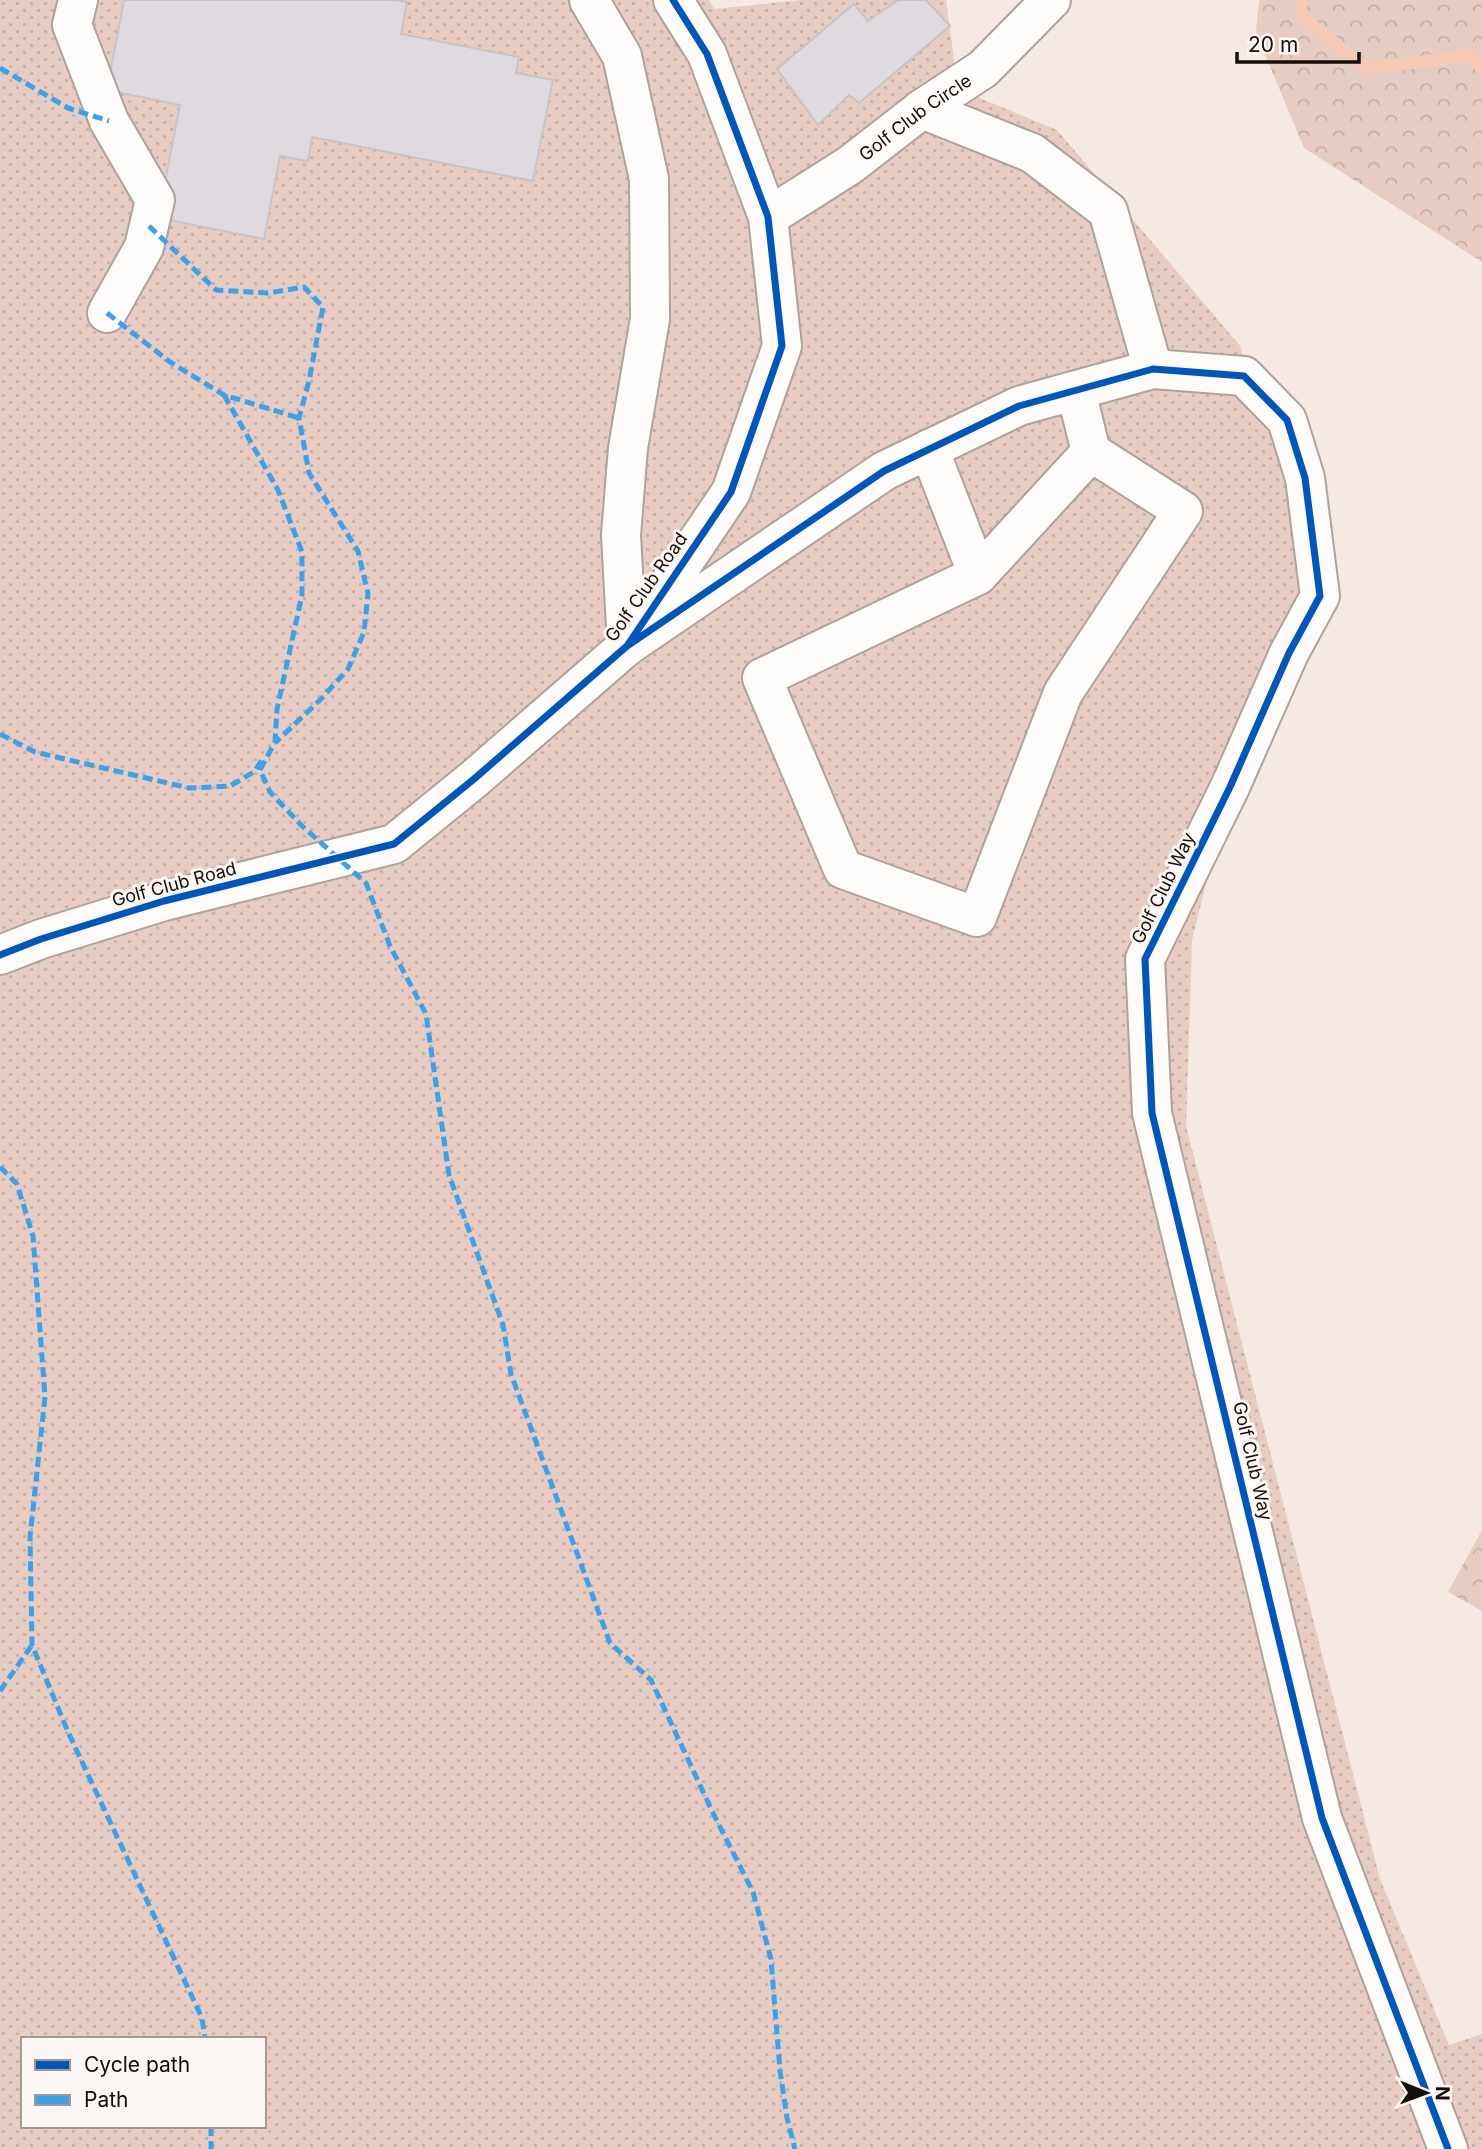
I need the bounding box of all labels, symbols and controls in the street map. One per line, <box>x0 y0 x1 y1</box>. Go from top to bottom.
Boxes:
scale bar <box>1237 21 1360 65</box>
text: 20 m <box>1248 32 1298 57</box>
street label: Golf Club Circle <box>855 69 975 165</box>
street label: Golf Club Road <box>601 529 691 645</box>
street label: Golf Club Way <box>1127 829 1199 947</box>
street label: Golf Club Road <box>109 857 239 911</box>
street label: Golf Club Way <box>1229 1400 1277 1522</box>
legend <box>21 2037 266 2128</box>
text: Cycle path <box>84 2052 190 2077</box>
north arrow <box>1391 2058 1461 2128</box>
text: N <box>1431 2086 1454 2101</box>
text: Path <box>84 2087 129 2112</box>

